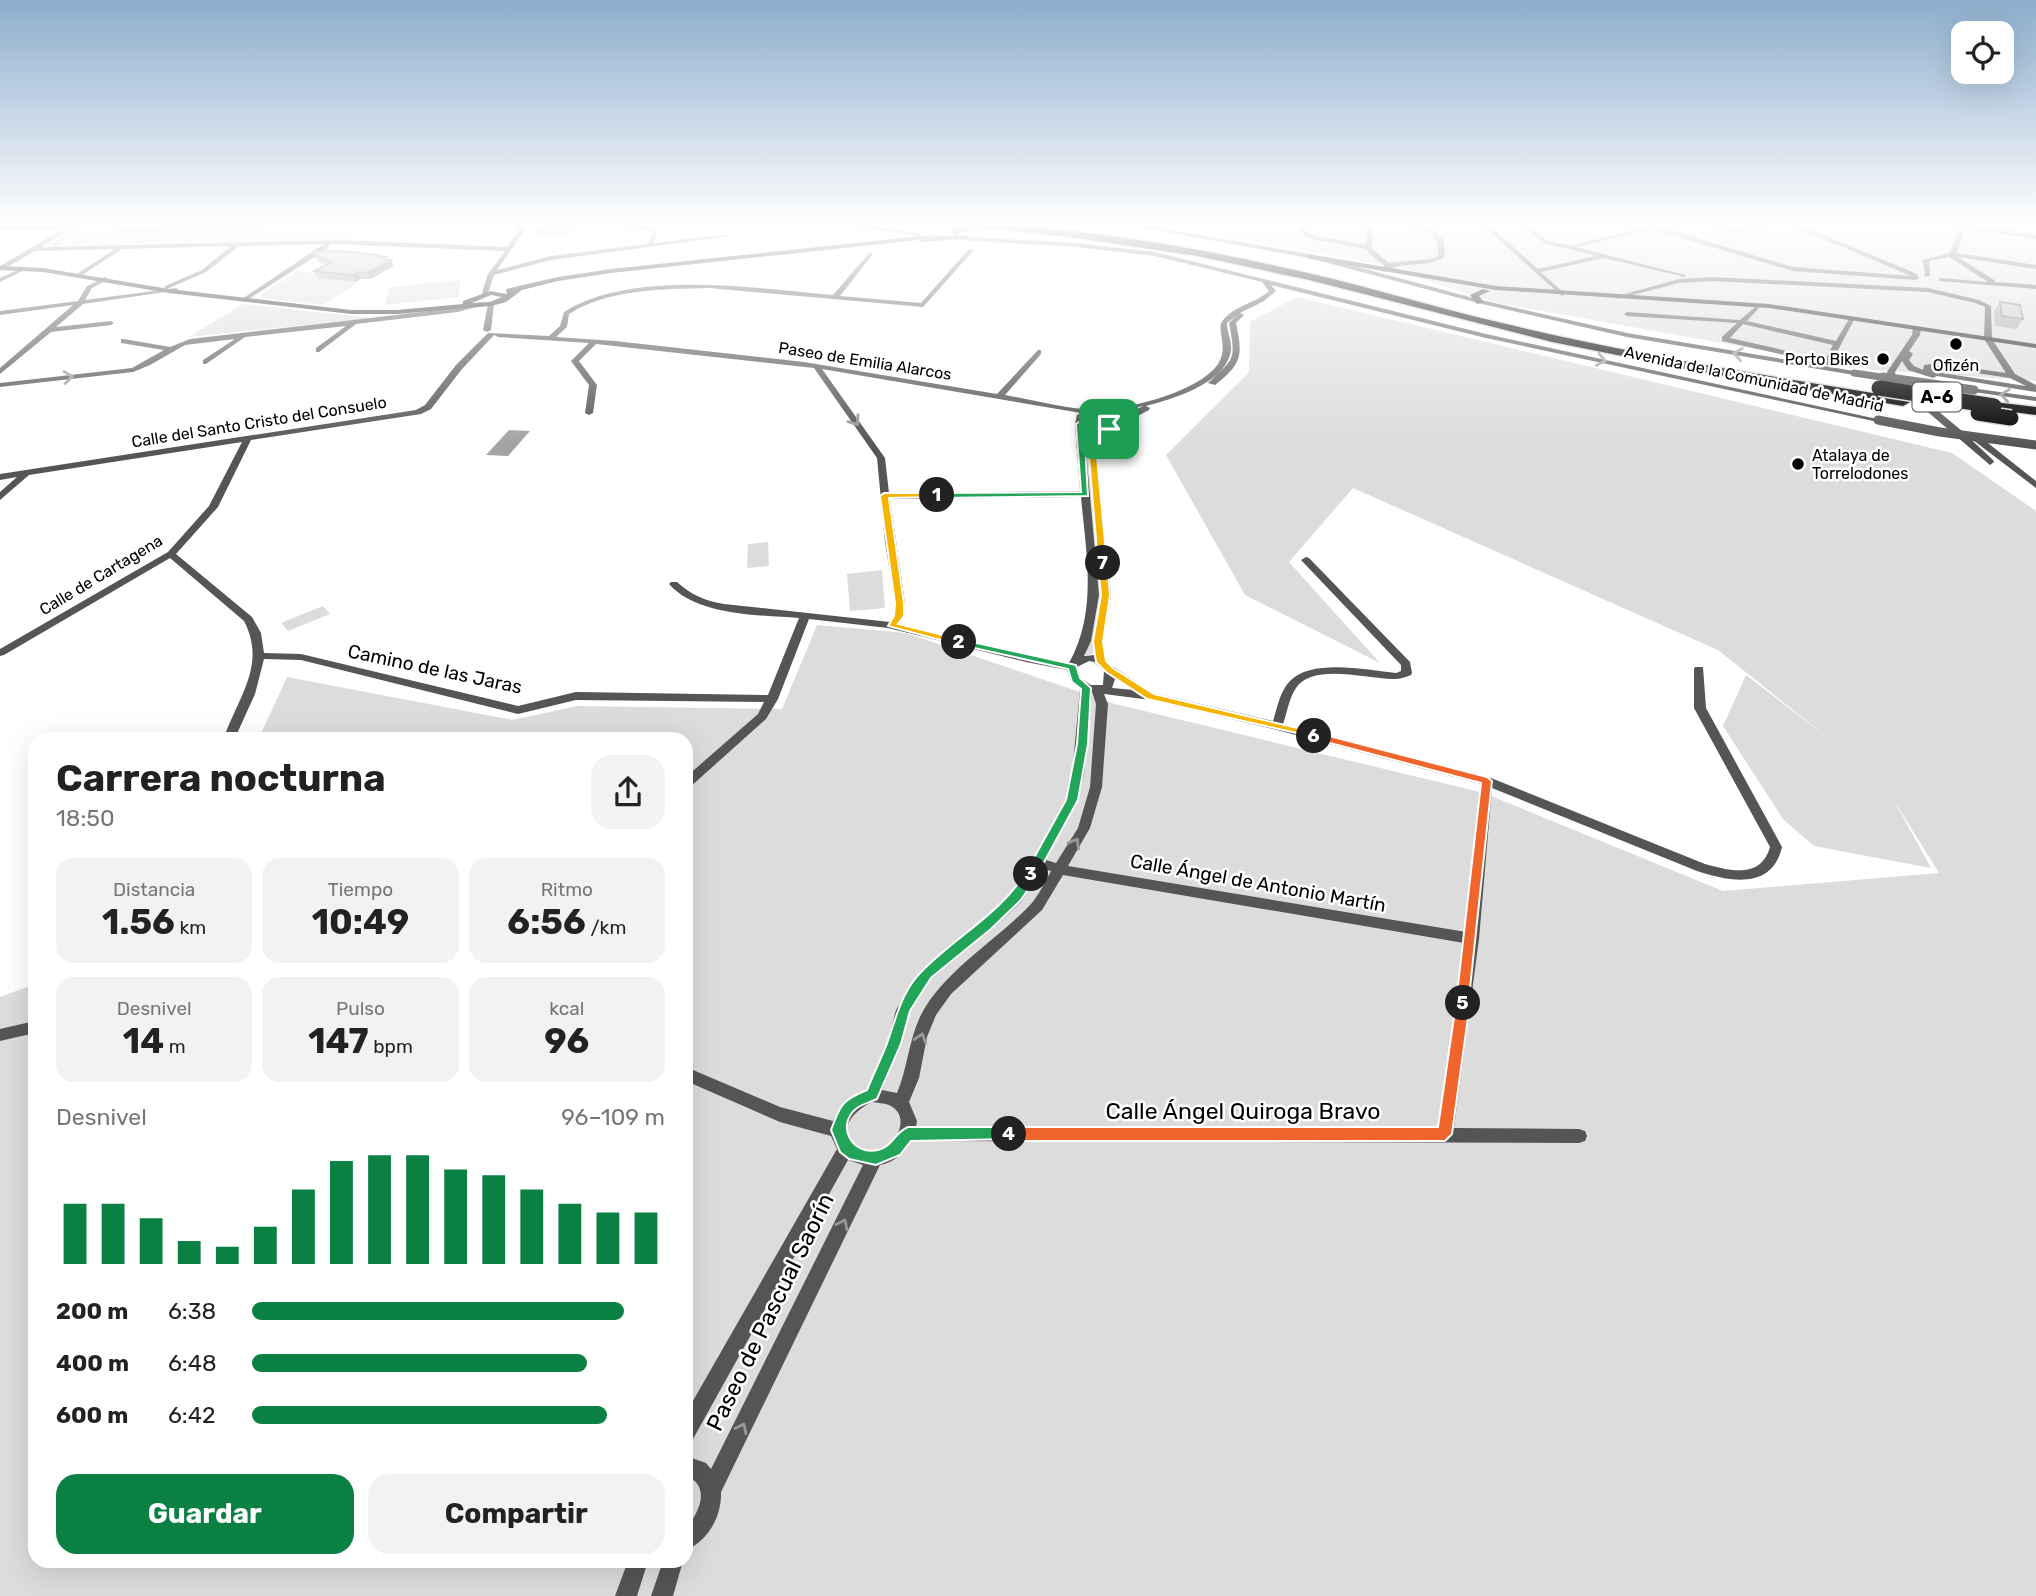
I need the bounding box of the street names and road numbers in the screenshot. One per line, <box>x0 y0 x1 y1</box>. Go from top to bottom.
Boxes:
street label: Paseo de Emilia Alarcos <box>777 338 953 384</box>
street label: Avenida de la Comunidad de Madrid <box>1623 342 1885 416</box>
road number: A-6 <box>1912 382 1962 412</box>
street label: Calle del Santo Cristo del Consuelo <box>130 392 388 452</box>
street label: Calle de Cartagena <box>36 531 166 619</box>
street label: Camino de las Jaras <box>346 639 524 699</box>
street label: Calle Ángel de Antonio Martín <box>1128 849 1388 917</box>
street label: Calle Ángel Quiroga Bravo <box>1106 1097 1380 1125</box>
street label: Paseo de Pascual Saorín <box>700 1189 840 1435</box>

